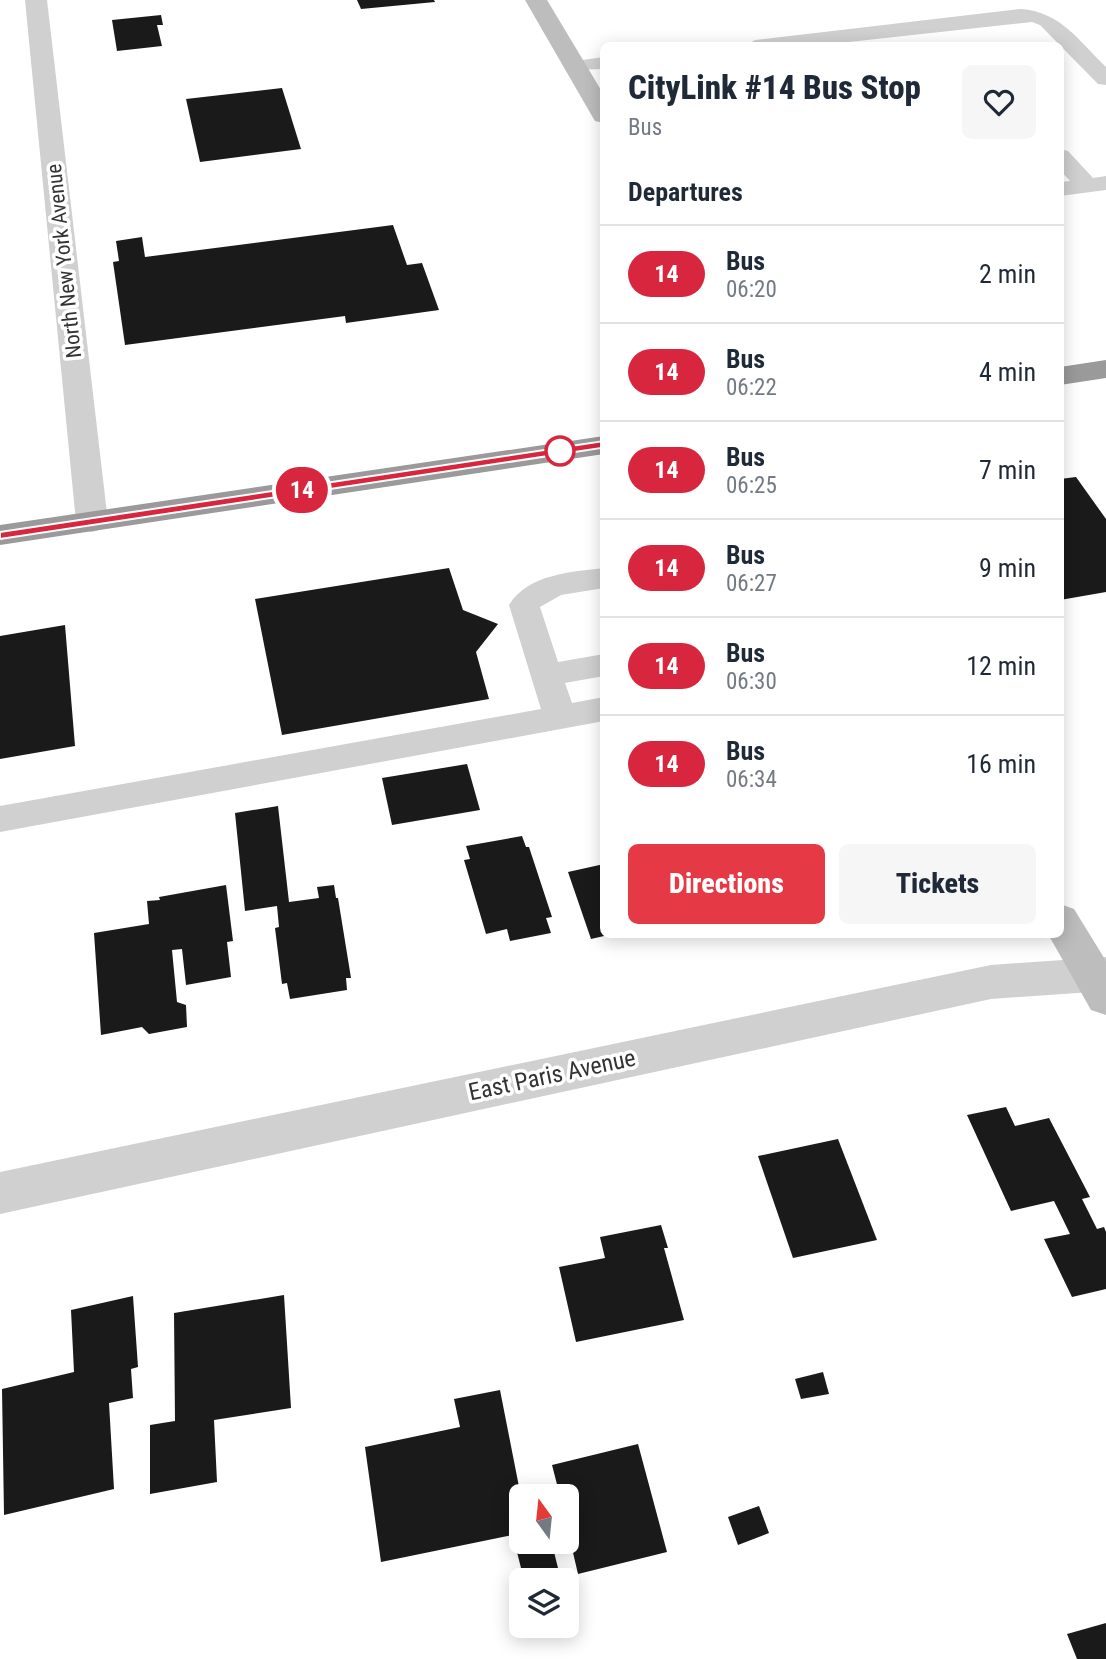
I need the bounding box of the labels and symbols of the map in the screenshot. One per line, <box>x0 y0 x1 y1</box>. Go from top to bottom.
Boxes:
street label: North New York Avenue <box>42 163 86 359</box>
unlabelled marker <box>545 436 575 466</box>
line badge: 14 <box>270 467 334 513</box>
street label: East Paris Avenue <box>466 1044 638 1106</box>
north arrow <box>509 1484 579 1554</box>

